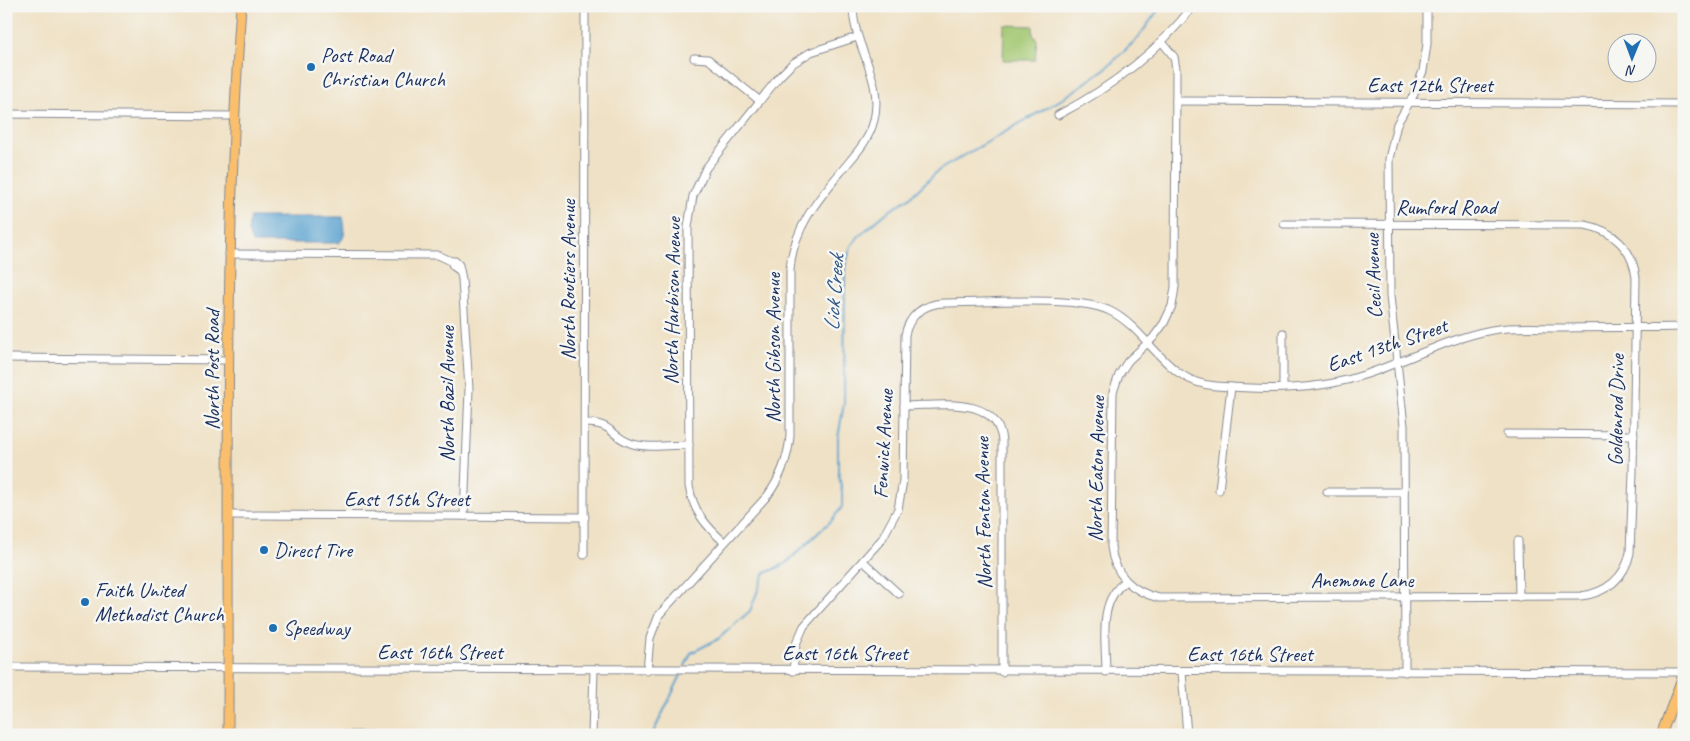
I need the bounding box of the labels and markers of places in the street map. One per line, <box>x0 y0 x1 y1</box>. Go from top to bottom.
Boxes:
place label: Post Road Christian Church <box>321 42 445 92</box>
marker: Post Road Christian Church <box>305 61 317 73</box>
place label: Direct Tire <box>274 537 354 563</box>
marker: Direct Tire <box>258 544 270 556</box>
place label: Faith United Methodist Church <box>95 577 224 627</box>
marker: Faith United Methodist Church <box>79 596 91 608</box>
place label: Speedway <box>283 615 352 641</box>
marker: Speedway <box>267 622 279 634</box>

